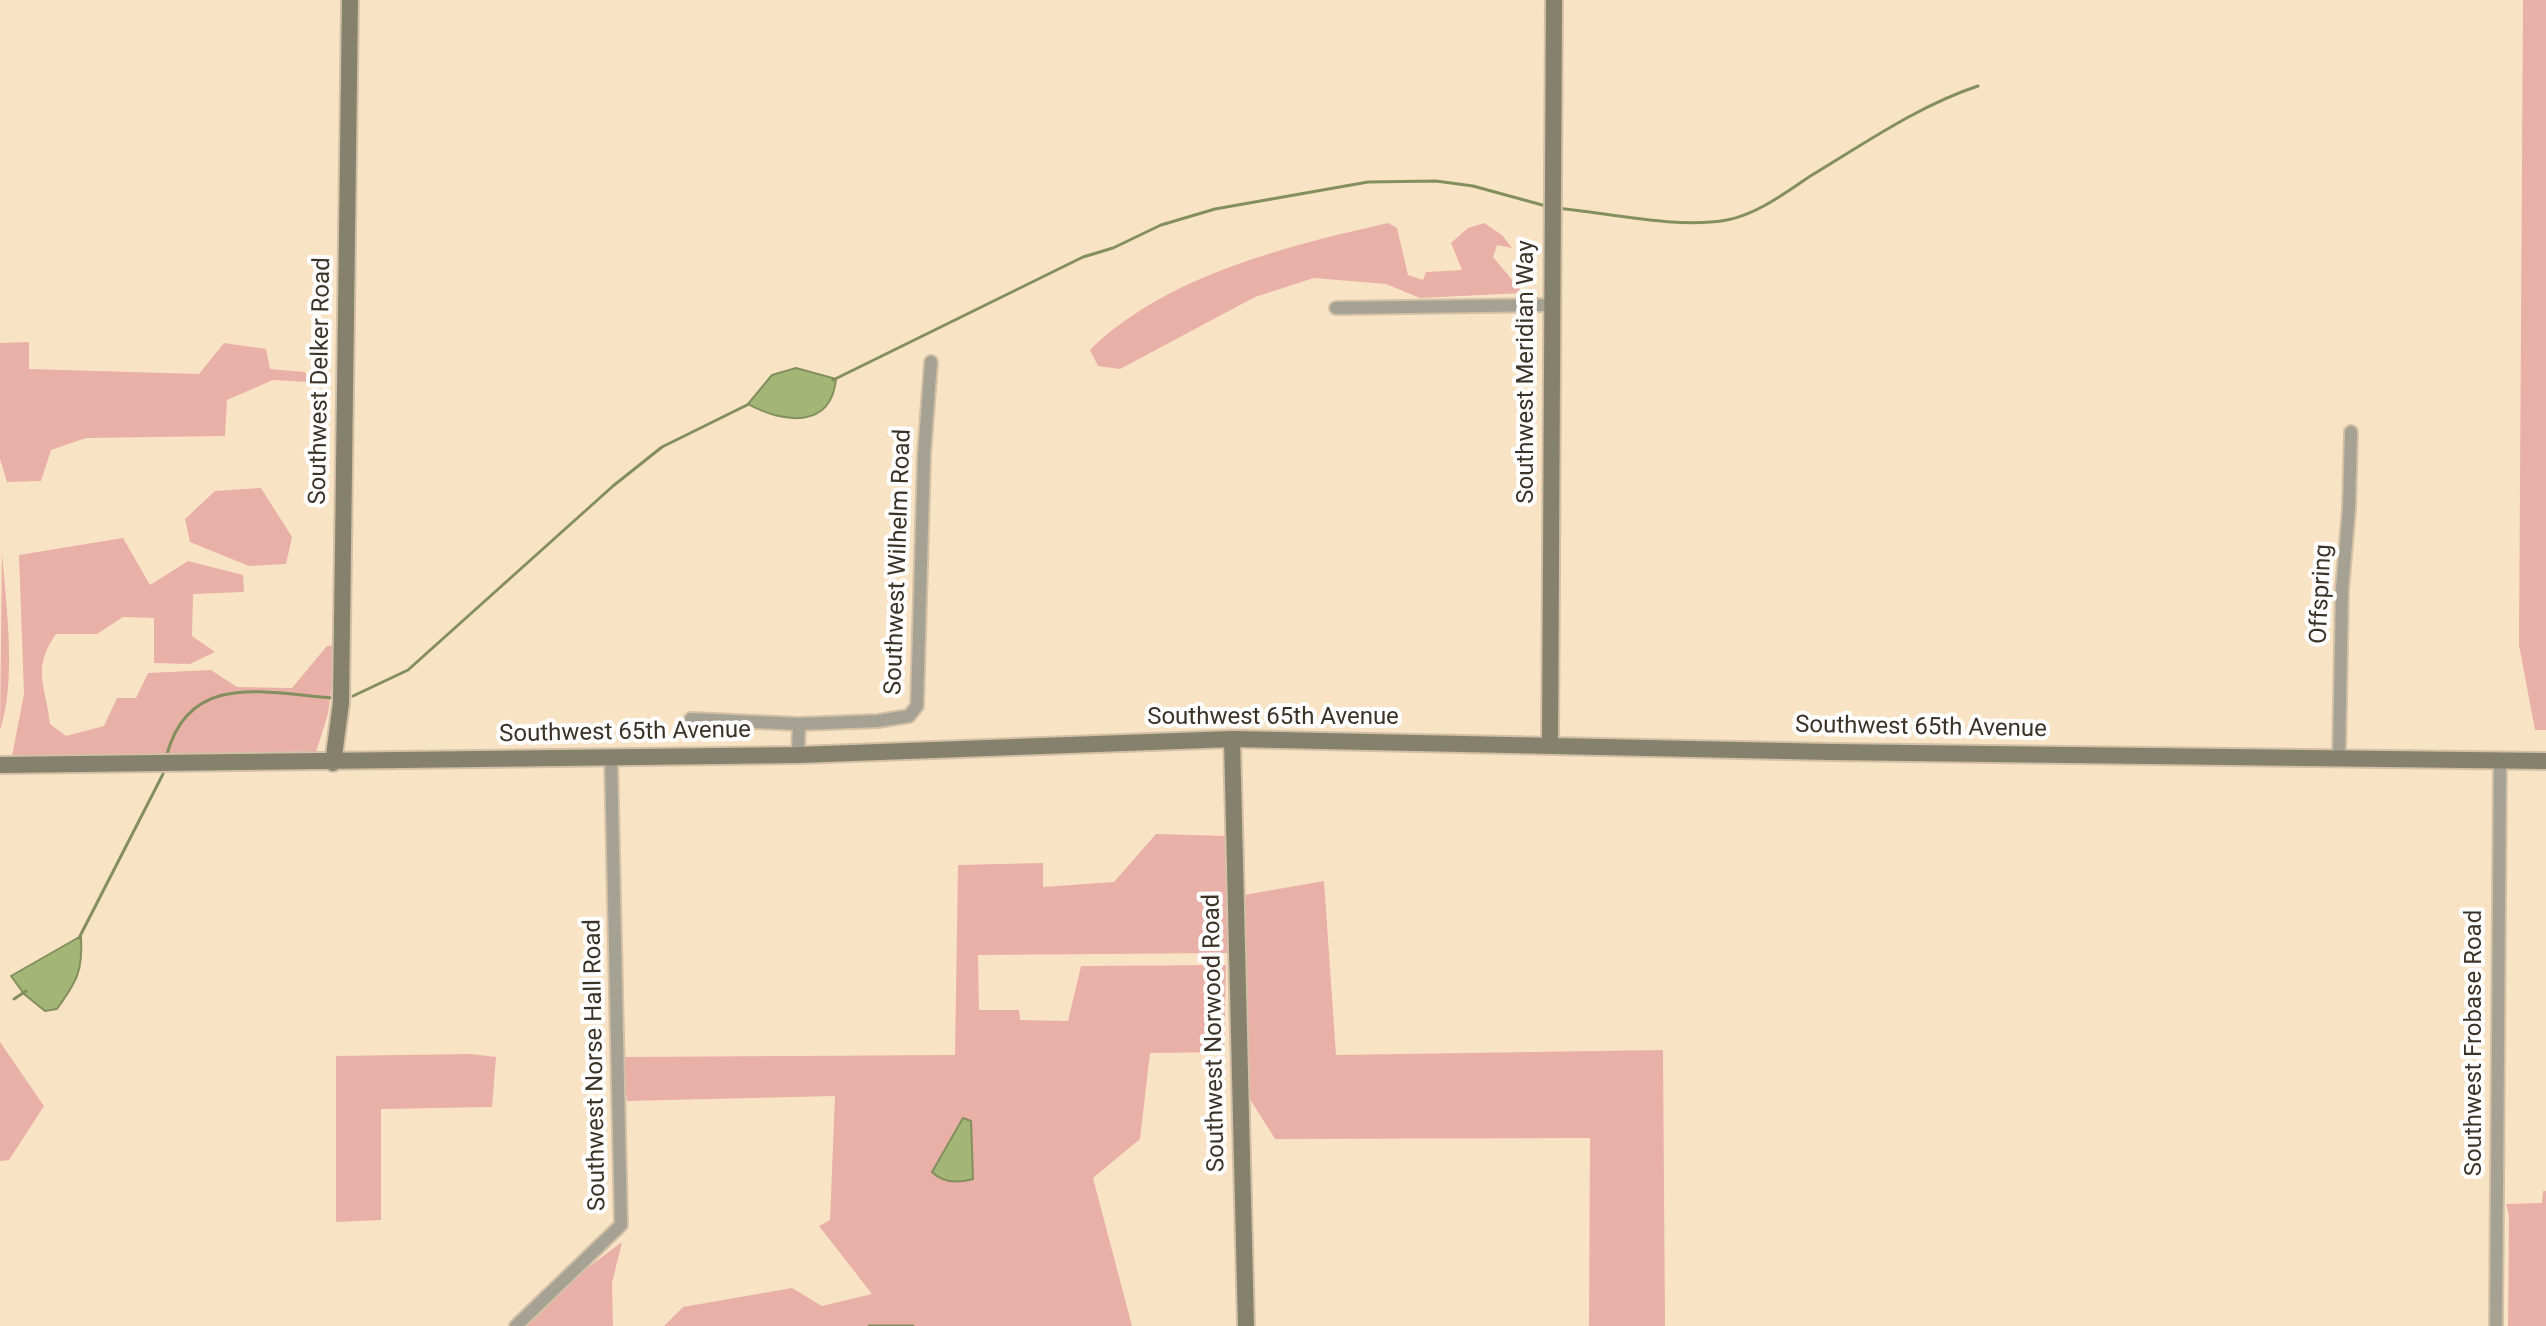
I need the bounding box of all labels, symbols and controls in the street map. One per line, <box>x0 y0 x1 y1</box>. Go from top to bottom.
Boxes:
street label: Southwest Meridian Way <box>1513 240 1541 504</box>
street label: Southwest Delker Road <box>304 257 338 505</box>
street label: Southwest Wilhelm Road <box>880 429 918 695</box>
street label: Offspring <box>2305 543 2339 645</box>
street label: Southwest 65th Avenue <box>1147 704 1399 732</box>
street label: Southwest 65th Avenue <box>1795 711 2047 745</box>
street label: Southwest 65th Avenue <box>499 716 751 750</box>
street label: Southwest Norwood Road <box>1198 894 1232 1172</box>
street label: Southwest Frobase Road <box>2461 910 2489 1176</box>
street label: Southwest Norse Hall Road <box>579 919 613 1211</box>

